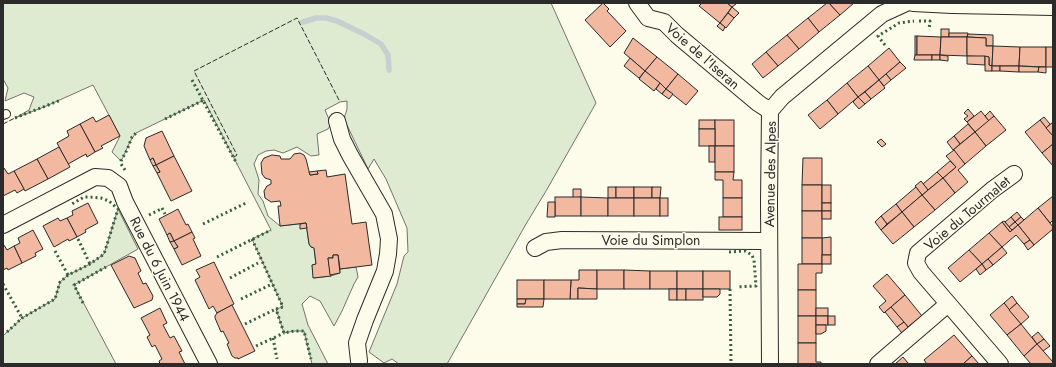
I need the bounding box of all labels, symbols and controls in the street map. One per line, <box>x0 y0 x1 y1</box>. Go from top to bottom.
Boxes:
street label: Voie de l'Iseran <box>661 18 745 94</box>
street label: Avenue des Alpes <box>759 120 781 227</box>
street label: Voie du Tourmalet <box>920 171 1015 255</box>
street label: Rue du 6 Juin 1944 <box>125 213 195 325</box>
street label: Voie du Simplon <box>602 230 700 250</box>

